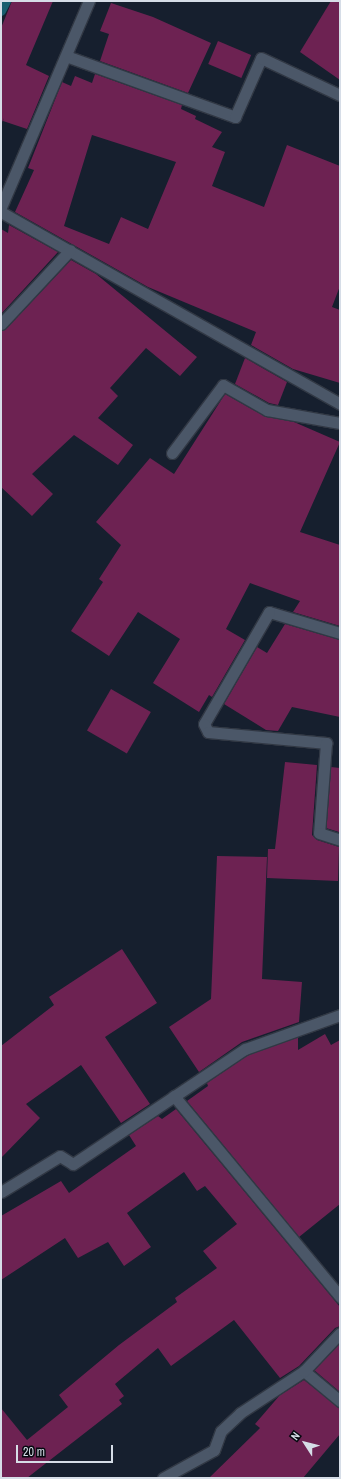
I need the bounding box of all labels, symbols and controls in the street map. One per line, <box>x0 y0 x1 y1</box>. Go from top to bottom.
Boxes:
north arrow <box>285 1423 325 1463</box>
text: N <box>288 1429 303 1443</box>
scale bar <box>18 1437 115 1463</box>
text: 20 m <box>23 1444 45 1460</box>

